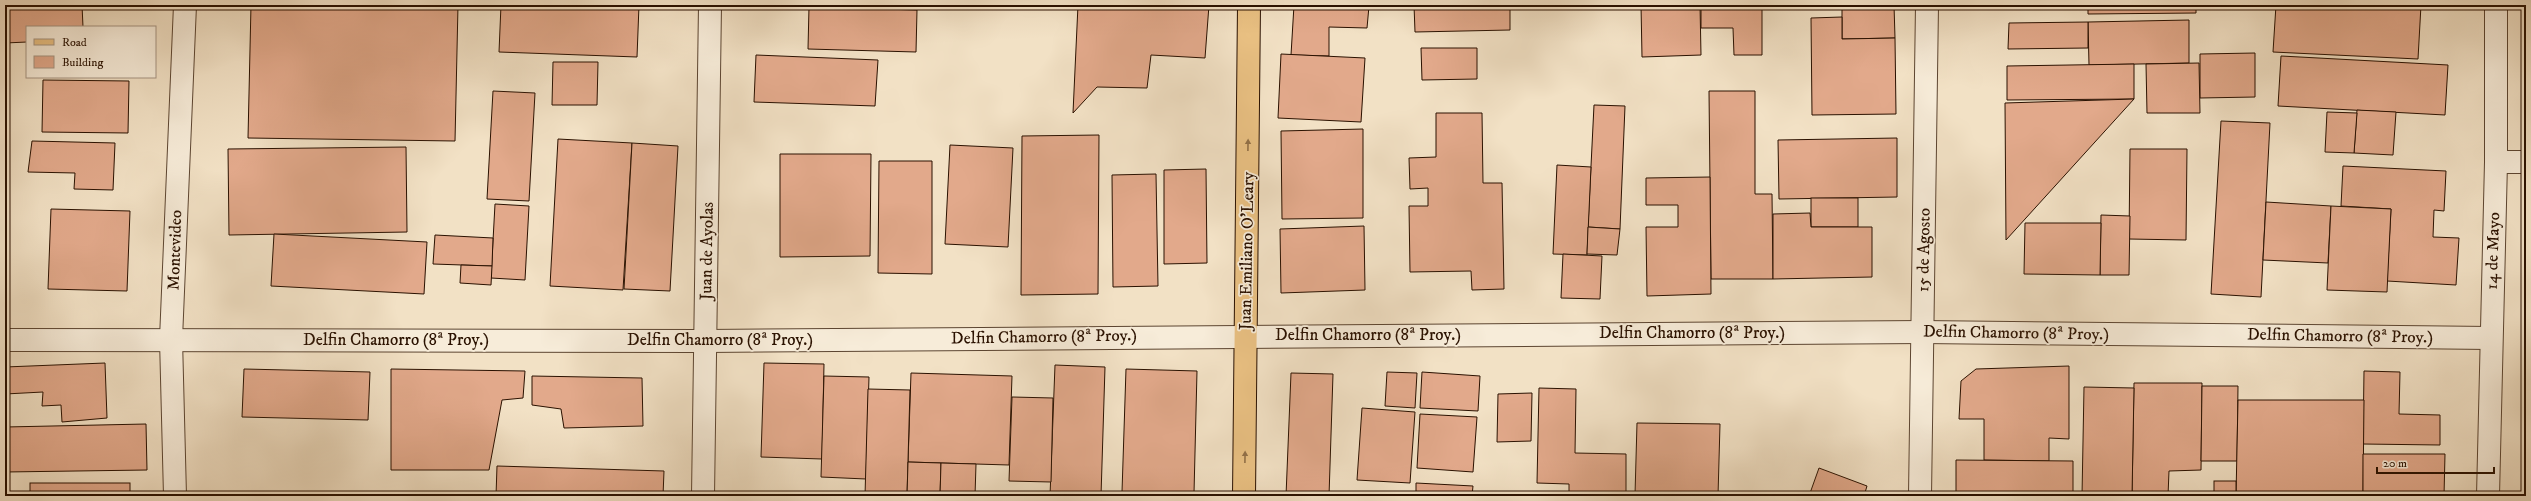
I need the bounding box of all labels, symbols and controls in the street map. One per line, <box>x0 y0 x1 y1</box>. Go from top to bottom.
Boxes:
legend <box>26 26 156 78</box>
text: Road <box>62 35 87 50</box>
text: Building <box>62 55 103 70</box>
one-way arrow <box>1245 138 1251 151</box>
street label: Juan Emiliano O'Leary <box>1235 171 1259 332</box>
street label: Juan de Ayolas <box>695 201 719 302</box>
street label: 15 de Agosto <box>1912 208 1936 292</box>
street label: Montevideo <box>163 209 187 291</box>
street label: 14 de Mayo <box>2481 212 2505 290</box>
street label: Delfin Chamorro (8ª Proy.) <box>1923 320 2109 346</box>
street label: Delfin Chamorro (8ª Proy.) <box>1599 322 1785 344</box>
street label: Delfin Chamorro (8ª Proy.) <box>2247 323 2433 349</box>
street label: Delfin Chamorro (8ª Proy.) <box>951 324 1137 350</box>
street label: Delfin Chamorro (8ª Proy.) <box>1275 324 1461 346</box>
street label: Delfin Chamorro (8ª Proy.) <box>303 329 489 351</box>
street label: Delfin Chamorro (8ª Proy.) <box>627 329 813 351</box>
scale bar <box>2377 449 2494 475</box>
one-way arrow <box>1241 451 1248 463</box>
text: 20 m <box>2383 456 2407 471</box>

